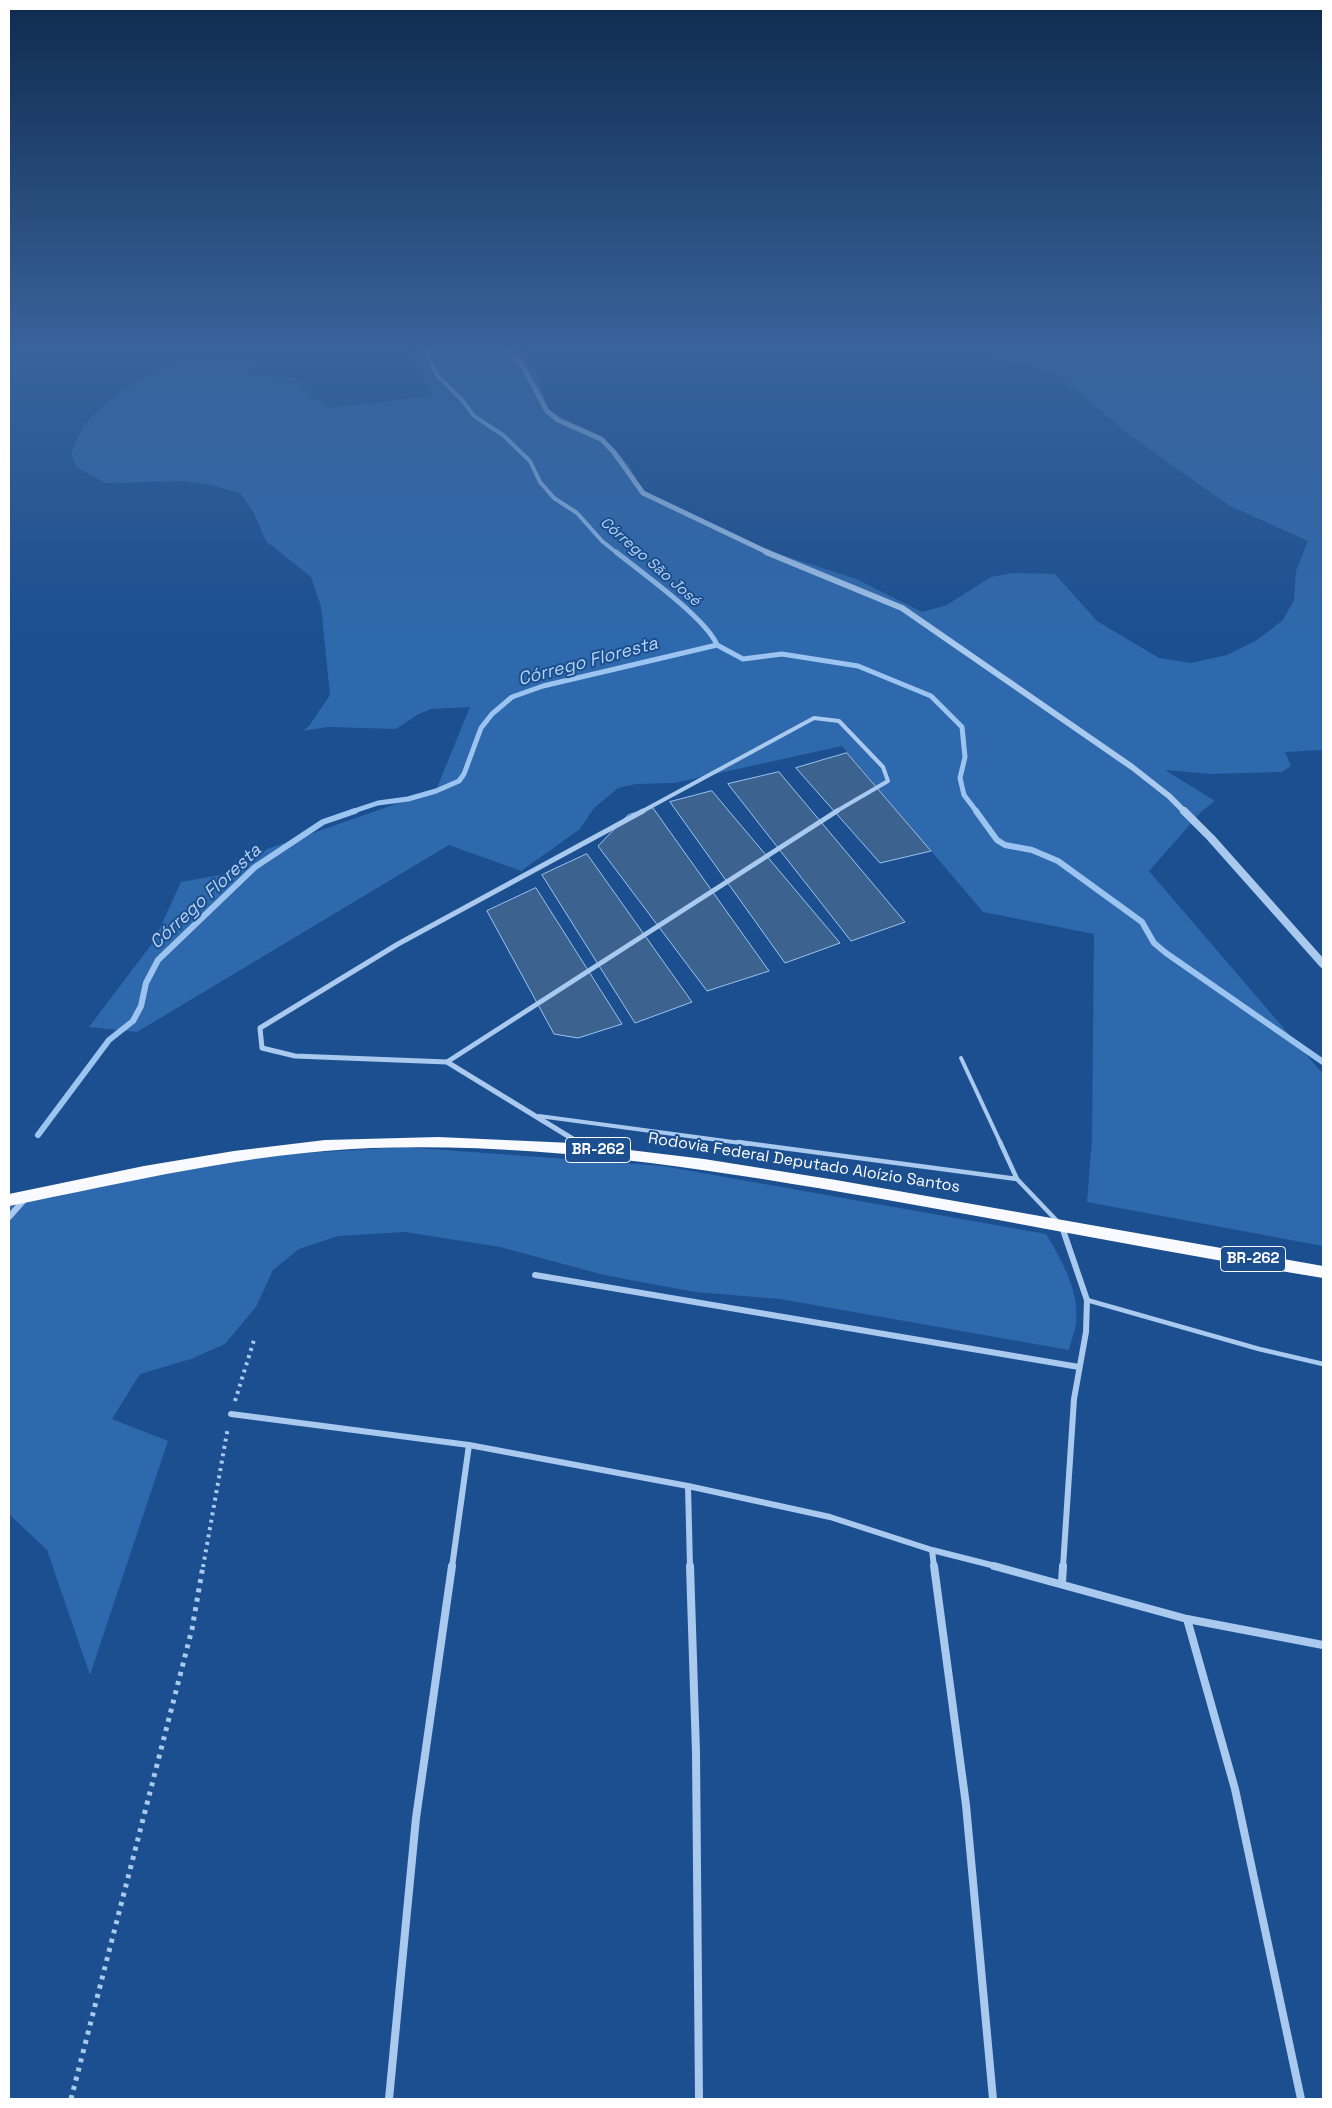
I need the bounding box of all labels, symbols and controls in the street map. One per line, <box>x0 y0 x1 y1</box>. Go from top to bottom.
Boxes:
water label: Córrego São José <box>596 514 704 610</box>
water label: Córrego Floresta <box>516 633 660 691</box>
water label: Córrego Floresta <box>146 840 266 954</box>
street label: Rodovia Federal Deputado Aloízio Santos <box>647 1129 961 1197</box>
road number: BR-262 <box>566 1138 630 1162</box>
road number: BR-262 <box>1220 1246 1286 1272</box>

